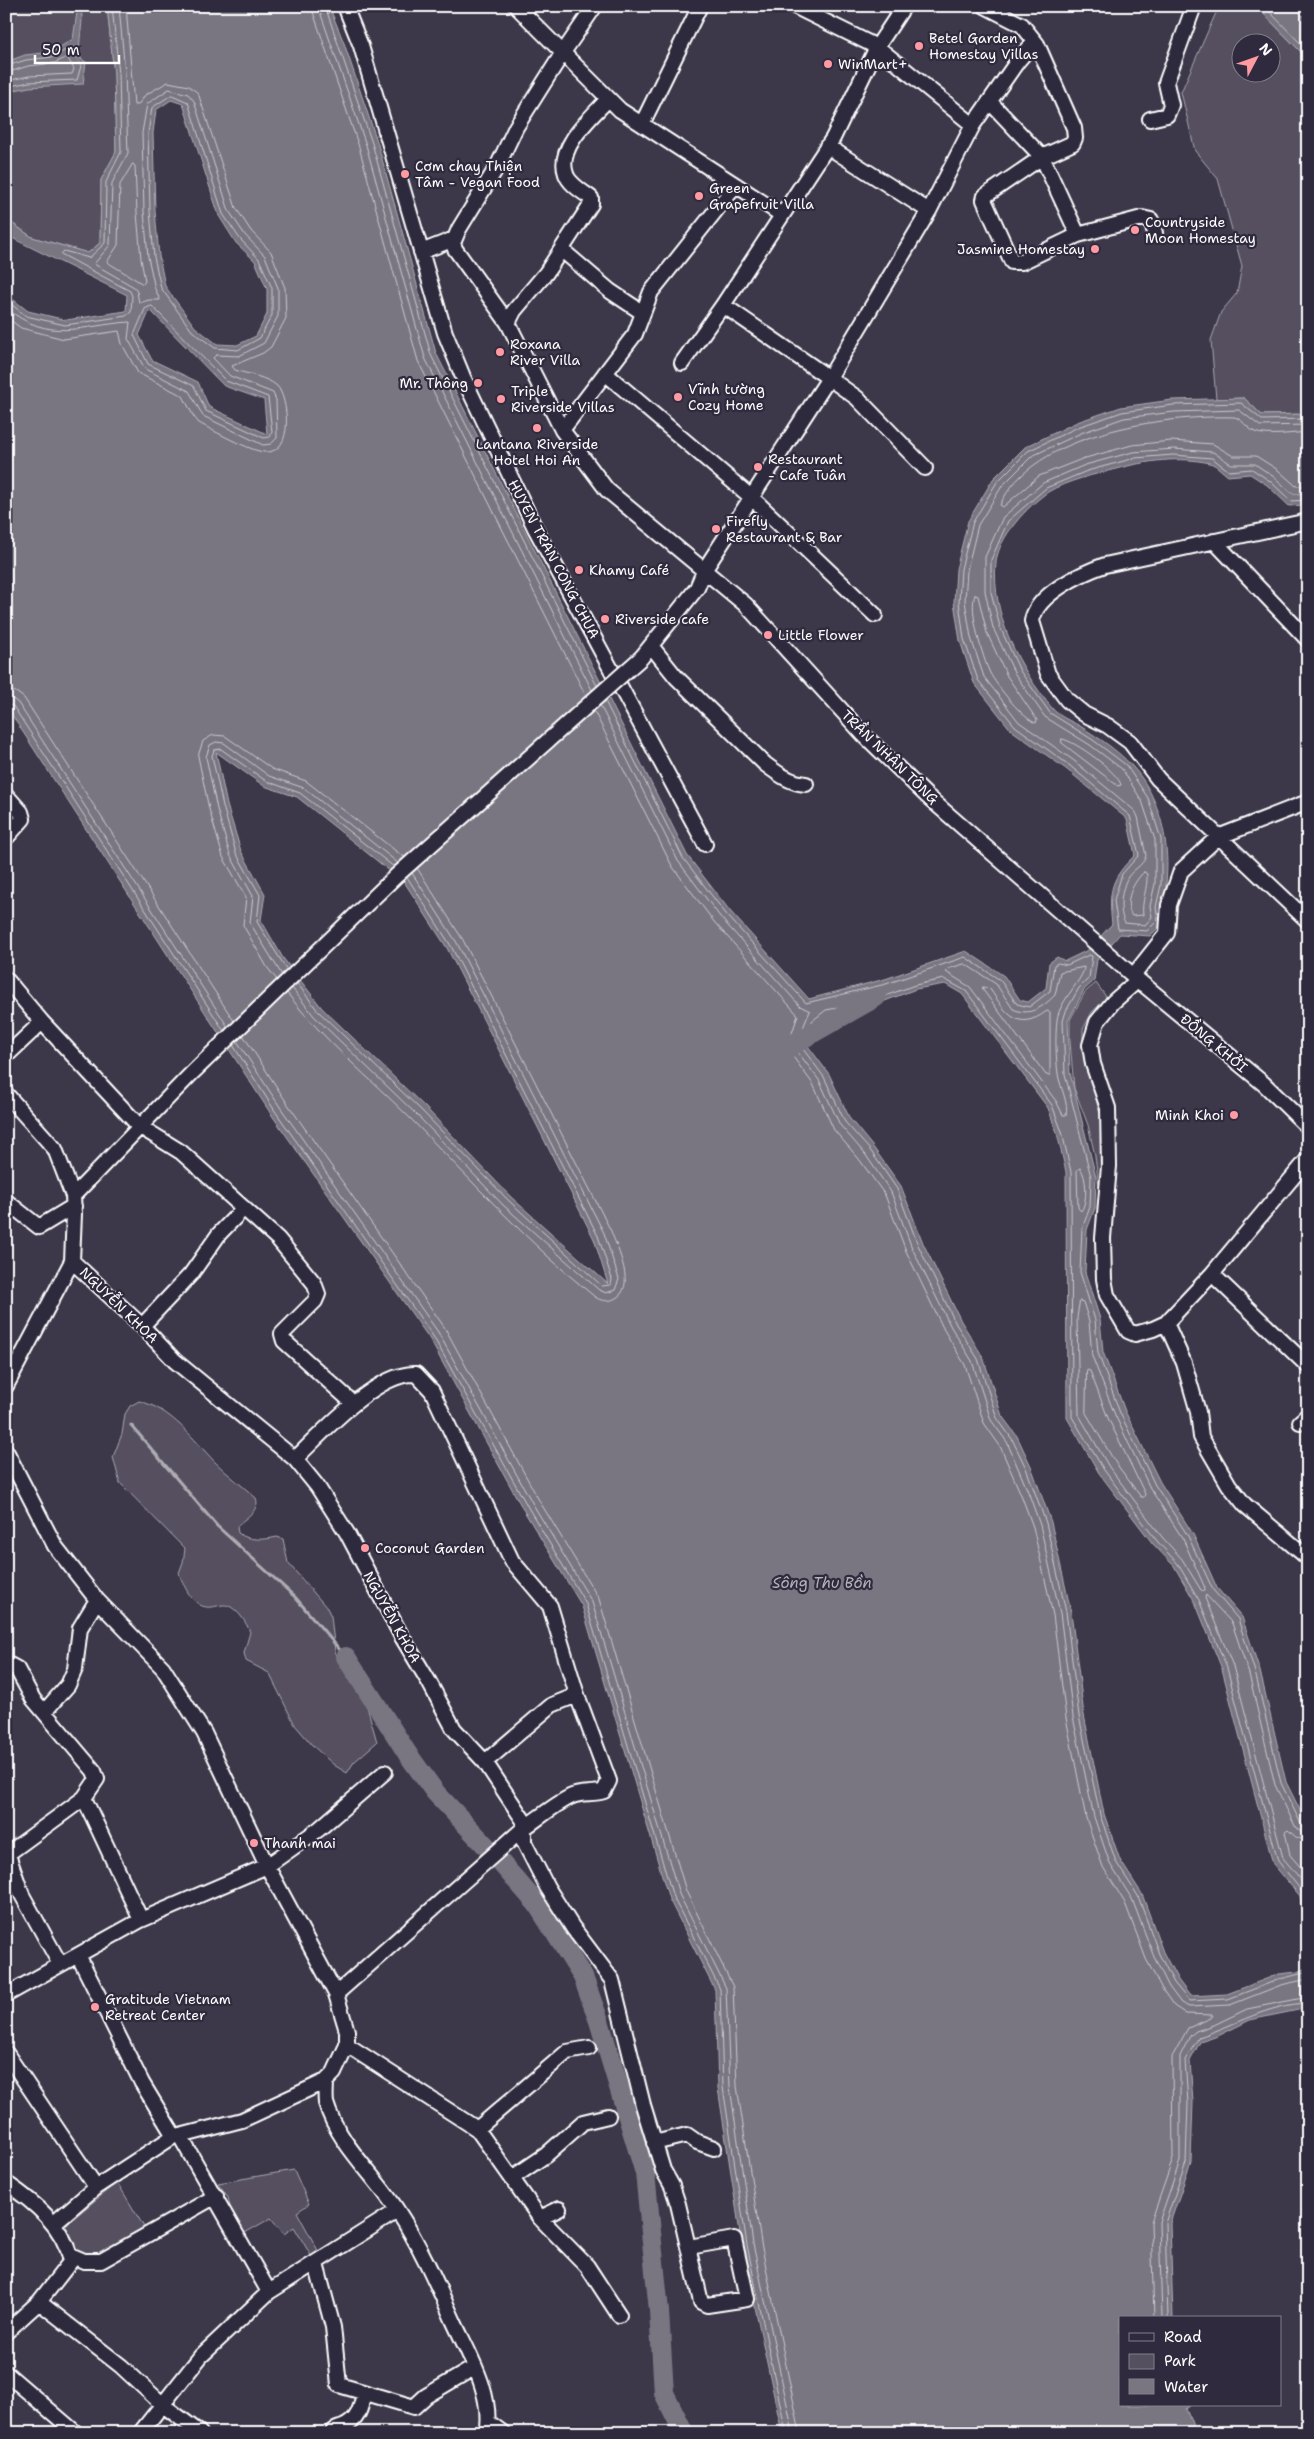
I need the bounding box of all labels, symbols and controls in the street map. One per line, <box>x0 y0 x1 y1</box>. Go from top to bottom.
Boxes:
place label: Betel Garden Homestay Villas <box>929 29 1038 63</box>
scale bar <box>35 32 119 64</box>
north arrow <box>1232 32 1282 82</box>
text: N <box>1255 39 1276 60</box>
text: 50 m <box>42 40 80 60</box>
marker: Betel Garden Homestay Villas <box>913 40 925 52</box>
place label: WinMart+ <box>838 55 908 73</box>
marker: WinMart+ <box>822 58 834 70</box>
place label: Cơm chay Thiện Tâm - Vegan Food <box>415 157 540 191</box>
marker: Cơm chay Thiện Tâm - Vegan Food <box>399 168 411 180</box>
place label: Green Grapefruit Villa <box>709 179 814 213</box>
marker: Green Grapefruit Villa <box>693 190 705 202</box>
place label: Countryside Moon Homestay <box>1145 213 1256 247</box>
marker: Countryside Moon Homestay <box>1129 224 1141 236</box>
place label: Jasmine Homestay <box>957 240 1085 258</box>
marker: Jasmine Homestay <box>1089 243 1101 255</box>
place label: Roxana River Villa <box>510 335 580 369</box>
marker: Roxana River Villa <box>494 346 506 358</box>
place label: Mr. Thông <box>399 374 468 392</box>
marker: Mr. Thông <box>472 377 484 389</box>
place label: Vĩnh tường Cozy Home <box>688 380 765 414</box>
place label: Triple Riverside Villas <box>511 382 615 416</box>
marker: Vĩnh tường Cozy Home <box>672 391 684 403</box>
marker: Triple Riverside Villas <box>495 393 507 405</box>
marker: Lantana Riverside Hotel Hoi An <box>531 422 543 434</box>
place label: Lantana Riverside Hotel Hoi An <box>476 435 598 469</box>
place label: Restaurant - Cafe Tuân <box>768 450 847 484</box>
marker: Restaurant - Cafe Tuân <box>752 461 764 473</box>
street label: HUYEN TRAN CONG CHUA <box>504 476 604 642</box>
place label: Firefly Restaurant & Bar <box>726 512 843 546</box>
marker: Firefly Restaurant & Bar <box>710 523 722 535</box>
place label: Khamy Café <box>589 561 669 579</box>
marker: Khamy Café <box>573 564 585 576</box>
place label: Riverside cafe <box>615 610 709 628</box>
marker: Riverside cafe <box>599 613 611 625</box>
place label: Little Flower <box>778 626 864 644</box>
marker: Little Flower <box>762 629 774 641</box>
street label: TRẦN NHÂN TÔNG <box>838 705 943 808</box>
street label: ĐỒNG KHỞI <box>1177 1009 1252 1076</box>
place label: Minh Khoi <box>1155 1106 1224 1124</box>
marker: Minh Khoi <box>1228 1109 1240 1121</box>
street label: NGUYỄN KHOA <box>76 1262 163 1347</box>
place label: Coconut Garden <box>375 1539 485 1557</box>
marker: Coconut Garden <box>359 1542 371 1554</box>
street label: NGUYỄN KHOA <box>359 1567 426 1666</box>
water label: Sông Thu Bồn <box>772 1573 872 1593</box>
place label: Thanh mai <box>264 1834 336 1852</box>
marker: Thanh mai <box>248 1837 260 1849</box>
place label: Gratitude Vietnam Retreat Center <box>105 1990 231 2024</box>
marker: Gratitude Vietnam Retreat Center <box>89 2001 101 2013</box>
legend <box>1119 2316 1282 2406</box>
text: Road <box>1164 2327 1202 2347</box>
text: Park <box>1164 2351 1196 2371</box>
text: Water <box>1164 2377 1208 2397</box>

